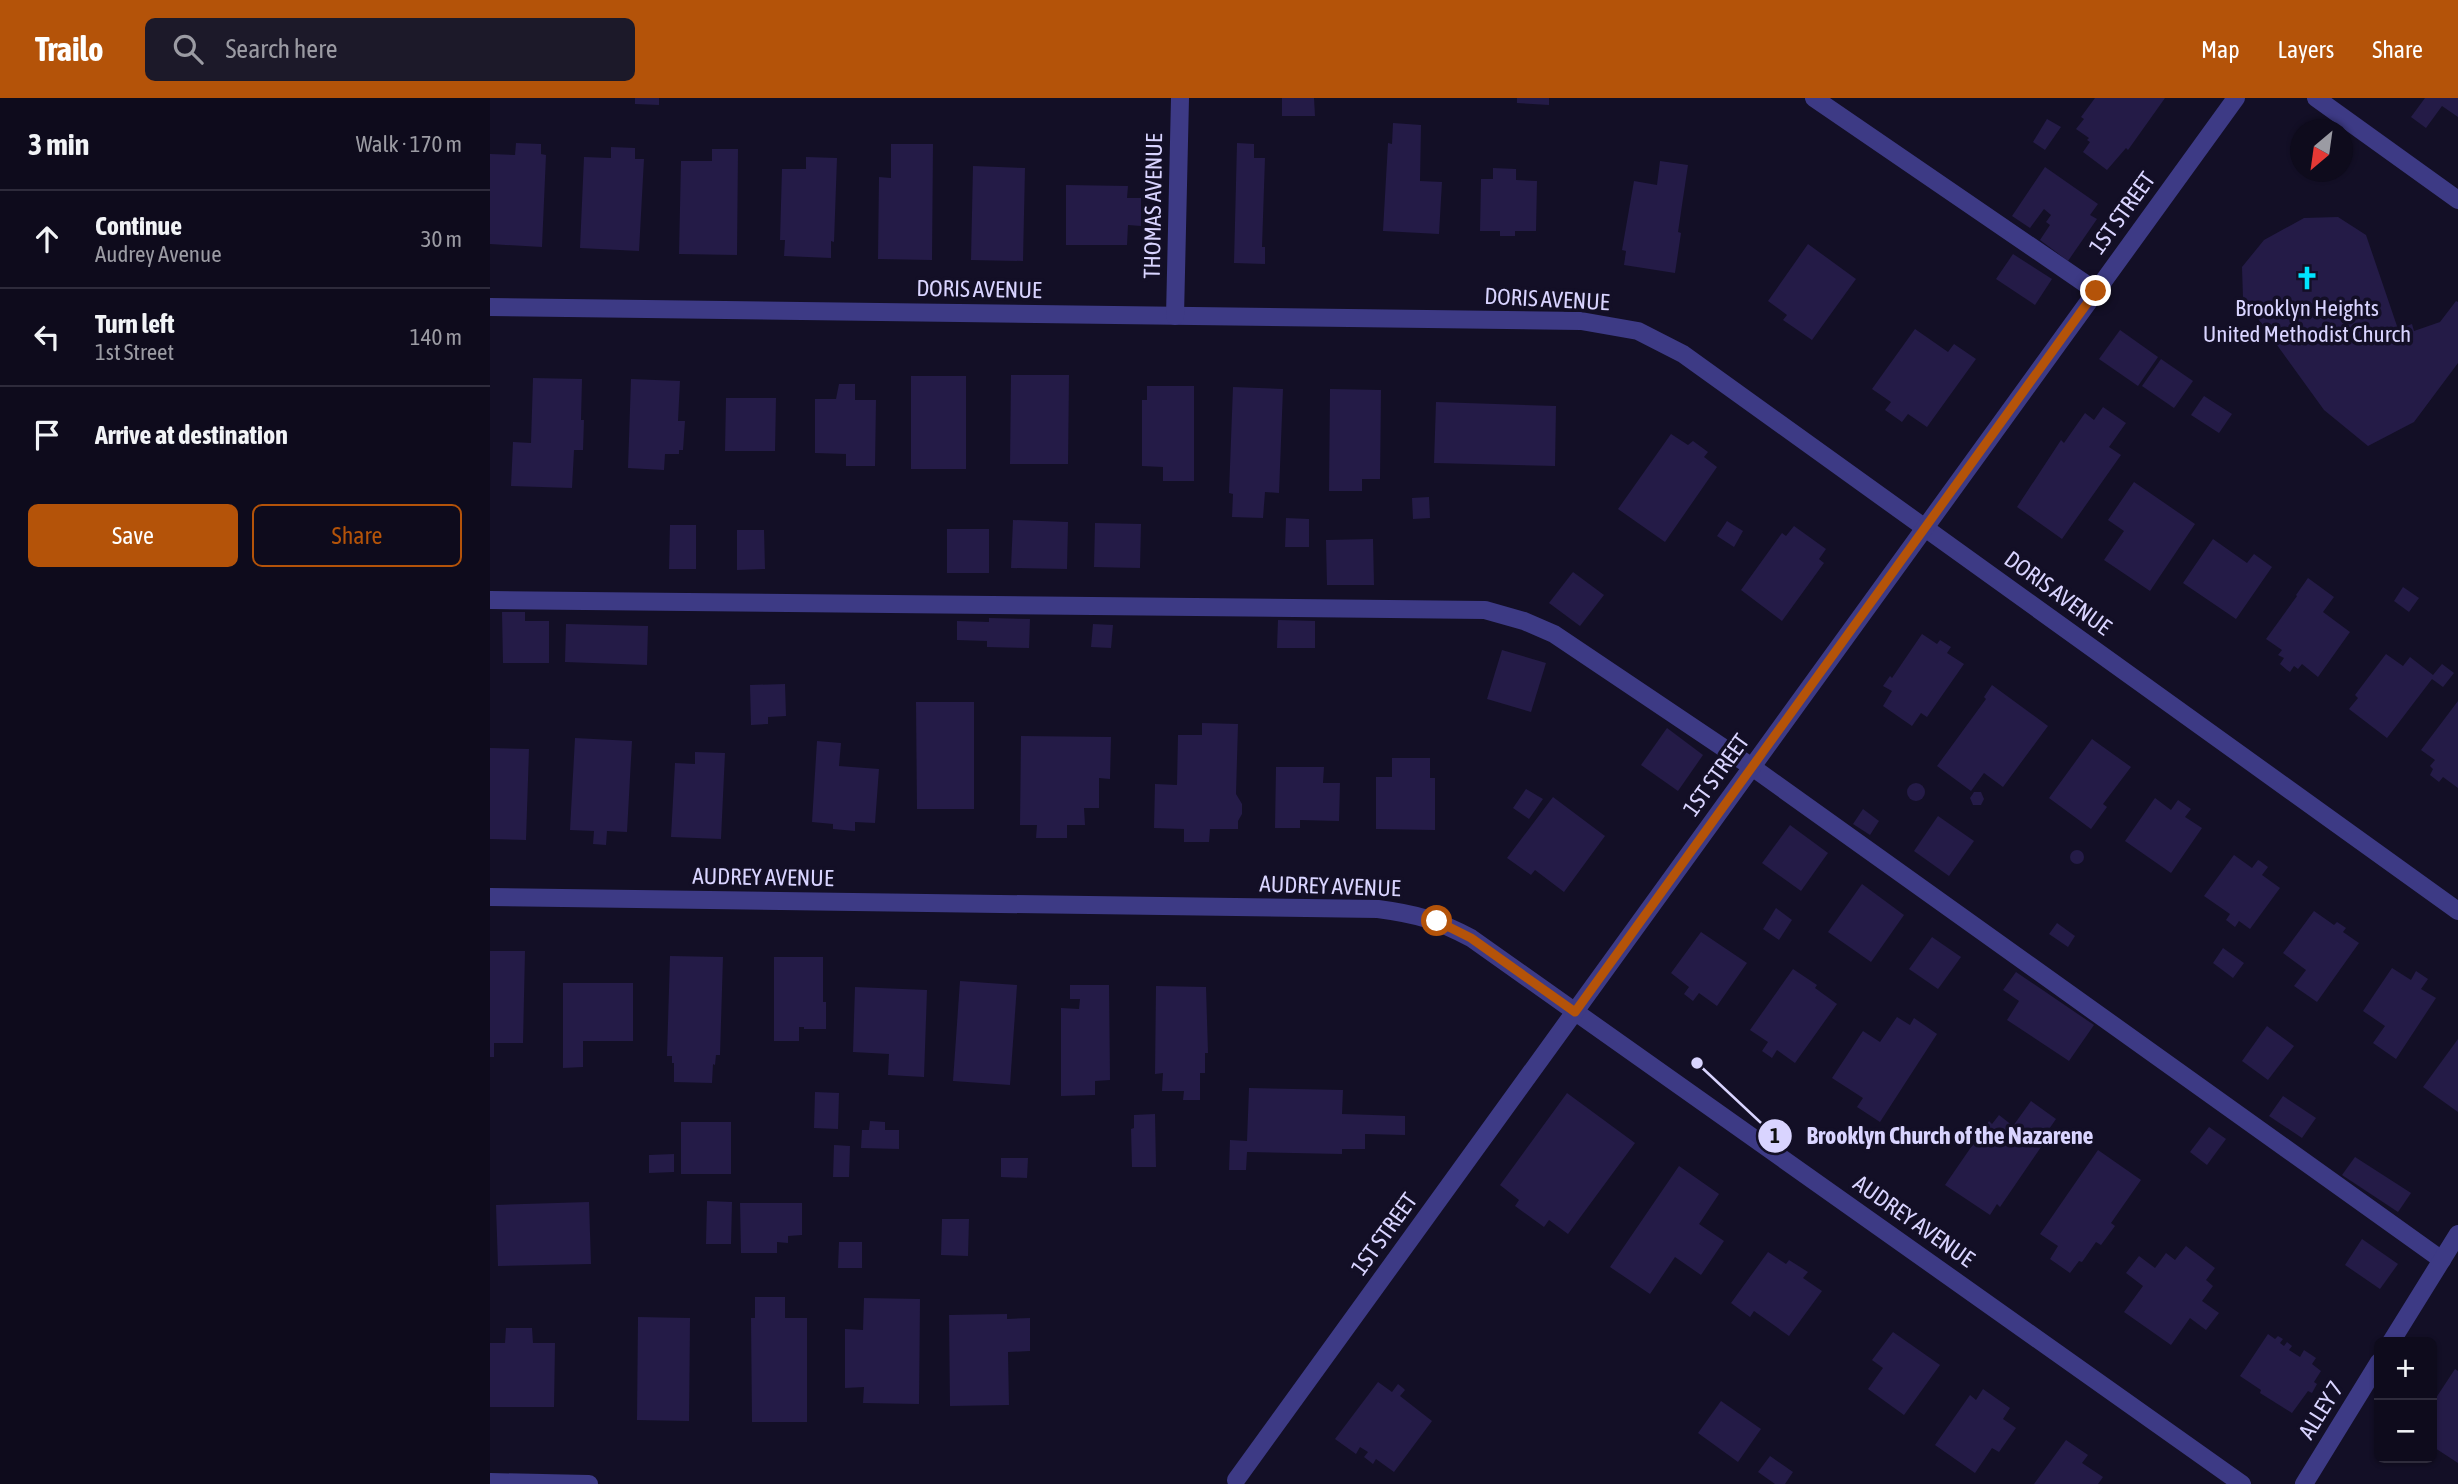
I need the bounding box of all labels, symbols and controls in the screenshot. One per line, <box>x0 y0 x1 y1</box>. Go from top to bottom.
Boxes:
search box <box>145 18 635 81</box>
text: Trailo <box>35 30 103 68</box>
icon: search <box>169 30 207 68</box>
text: Search here <box>225 34 338 64</box>
text: Map <box>2201 36 2240 63</box>
text: Layers <box>2278 36 2334 63</box>
text: Share <box>2372 36 2423 63</box>
north arrow <box>2290 119 2353 182</box>
text: 3 min <box>28 127 89 161</box>
text: Walk · 170 m <box>356 131 462 157</box>
street label: THOMAS AVENUE <box>1139 133 1167 279</box>
street label: 1ST STREET <box>2084 167 2160 259</box>
text: Continue <box>95 211 182 241</box>
icon: ahead <box>28 220 66 258</box>
text: 30 m <box>421 226 462 252</box>
text: Audrey Avenue <box>95 241 222 267</box>
church icon: Brooklyn Heights United Methodist Church <box>2293 264 2321 292</box>
street label: DORIS AVENUE <box>916 275 1042 303</box>
route end <box>2080 275 2111 306</box>
street label: DORIS AVENUE <box>1484 283 1610 315</box>
place label: Brooklyn Heights United Methodist Church <box>2203 295 2411 347</box>
text: Turn left <box>95 309 175 339</box>
icon: left <box>28 318 66 356</box>
text: 140 m <box>410 324 462 350</box>
text: 1st Street <box>95 339 174 365</box>
icon: arrive <box>28 416 66 454</box>
text: Arrive at destination <box>95 420 288 450</box>
button: Save <box>28 504 238 567</box>
button: Share <box>252 504 462 567</box>
street label: DORIS AVENUE <box>2000 546 2116 640</box>
street label: 1ST STREET <box>1678 729 1754 821</box>
street label: AUDREY AVENUE <box>692 863 834 891</box>
street label: AUDREY AVENUE <box>1259 871 1401 901</box>
route start <box>1421 905 1452 936</box>
callout: Brooklyn Church of the Nazarene <box>1757 1113 2107 1158</box>
text: Brooklyn Church of the Nazarene <box>1807 1122 2094 1149</box>
text: 1 <box>1770 1123 1780 1147</box>
street label: AUDREY AVENUE <box>1849 1170 1979 1272</box>
street label: 1ST STREET <box>1346 1188 1422 1280</box>
map controls <box>2374 1337 2437 1463</box>
button: + <box>2374 1337 2437 1400</box>
street label: ALLEY 7 <box>2293 1376 2349 1444</box>
button: − <box>2374 1400 2437 1463</box>

